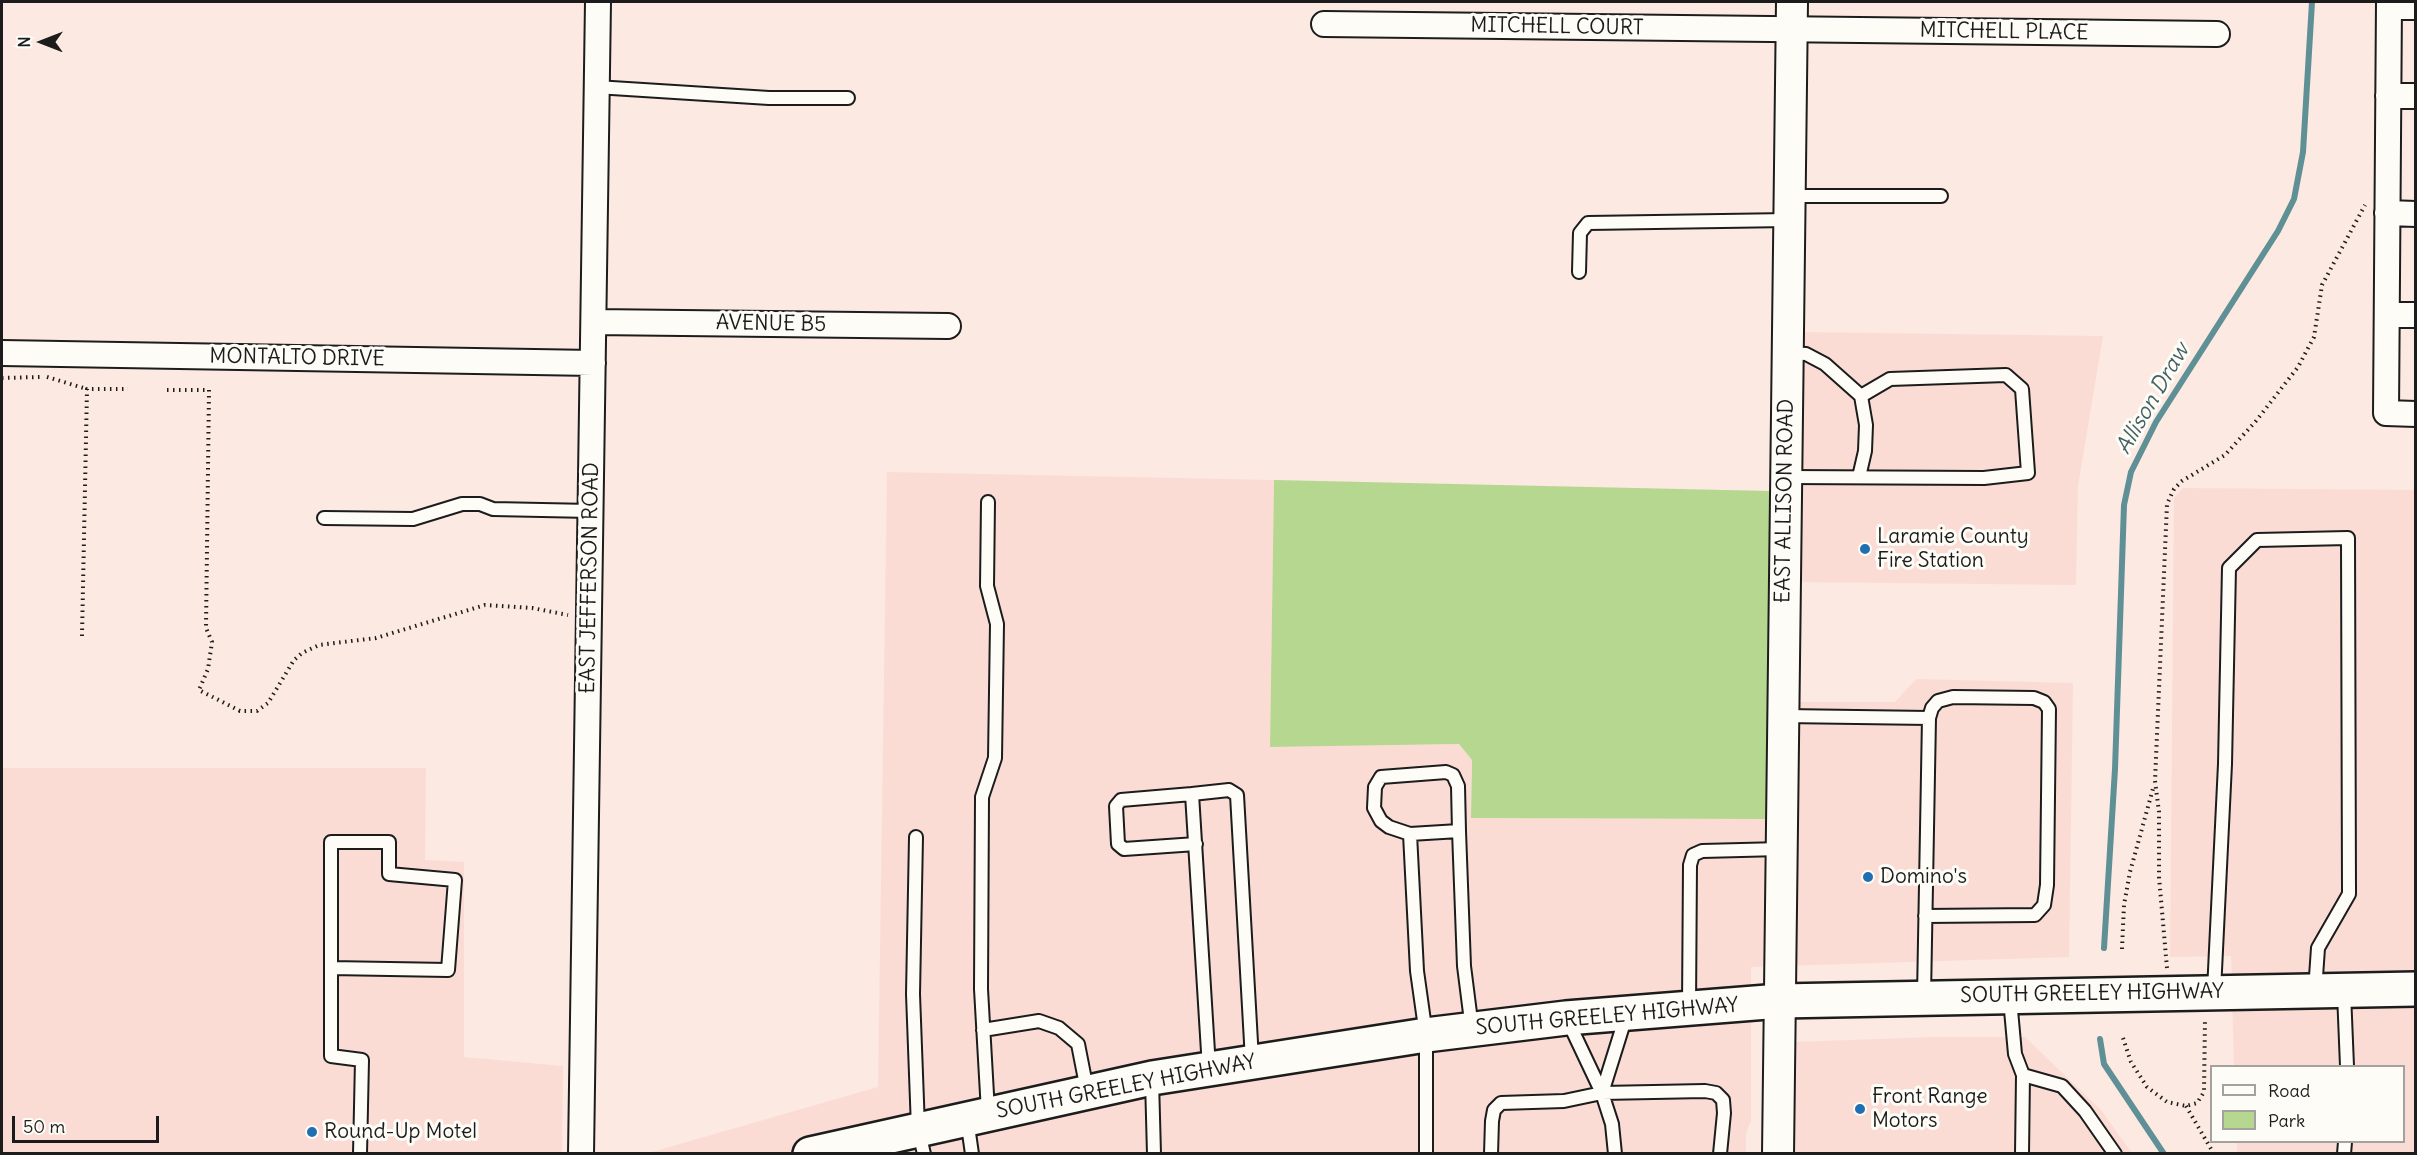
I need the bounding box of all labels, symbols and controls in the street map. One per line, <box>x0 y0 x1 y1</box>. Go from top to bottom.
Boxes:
north arrow <box>12 12 72 72</box>
street label: MITCHELL COURT <box>1470 13 1644 41</box>
street label: MITCHELL PLACE <box>1919 18 2089 46</box>
text: N <box>14 36 34 48</box>
street label: AVENUE B5 <box>716 310 826 338</box>
water label: Allison Draw <box>2111 339 2195 459</box>
street label: MONTALTO DRIVE <box>209 344 385 372</box>
street label: EAST ALLISON ROAD <box>1771 399 1799 603</box>
street label: EAST JEFFERSON ROAD <box>575 462 605 694</box>
place label: Laramie County Fire Station <box>1877 524 2029 574</box>
marker: Laramie County Fire Station <box>1858 542 1872 556</box>
place label: Domino's <box>1880 864 1967 890</box>
marker: Domino's <box>1861 870 1875 884</box>
street label: SOUTH GREELEY HIGHWAY <box>1960 979 2224 1009</box>
street label: SOUTH GREELEY HIGHWAY <box>1475 993 1739 1041</box>
street label: SOUTH GREELEY HIGHWAY <box>994 1049 1258 1125</box>
legend <box>2210 1065 2405 1143</box>
text: Road <box>2268 1079 2310 1102</box>
place label: Front Range Motors <box>1872 1084 1988 1134</box>
marker: Front Range Motors <box>1853 1102 1867 1116</box>
scale bar <box>15 1104 162 1142</box>
text: Park <box>2268 1109 2305 1132</box>
text: 50 m <box>23 1115 65 1138</box>
place label: Round-Up Motel <box>324 1119 477 1145</box>
marker: Round-Up Motel <box>305 1125 319 1139</box>

